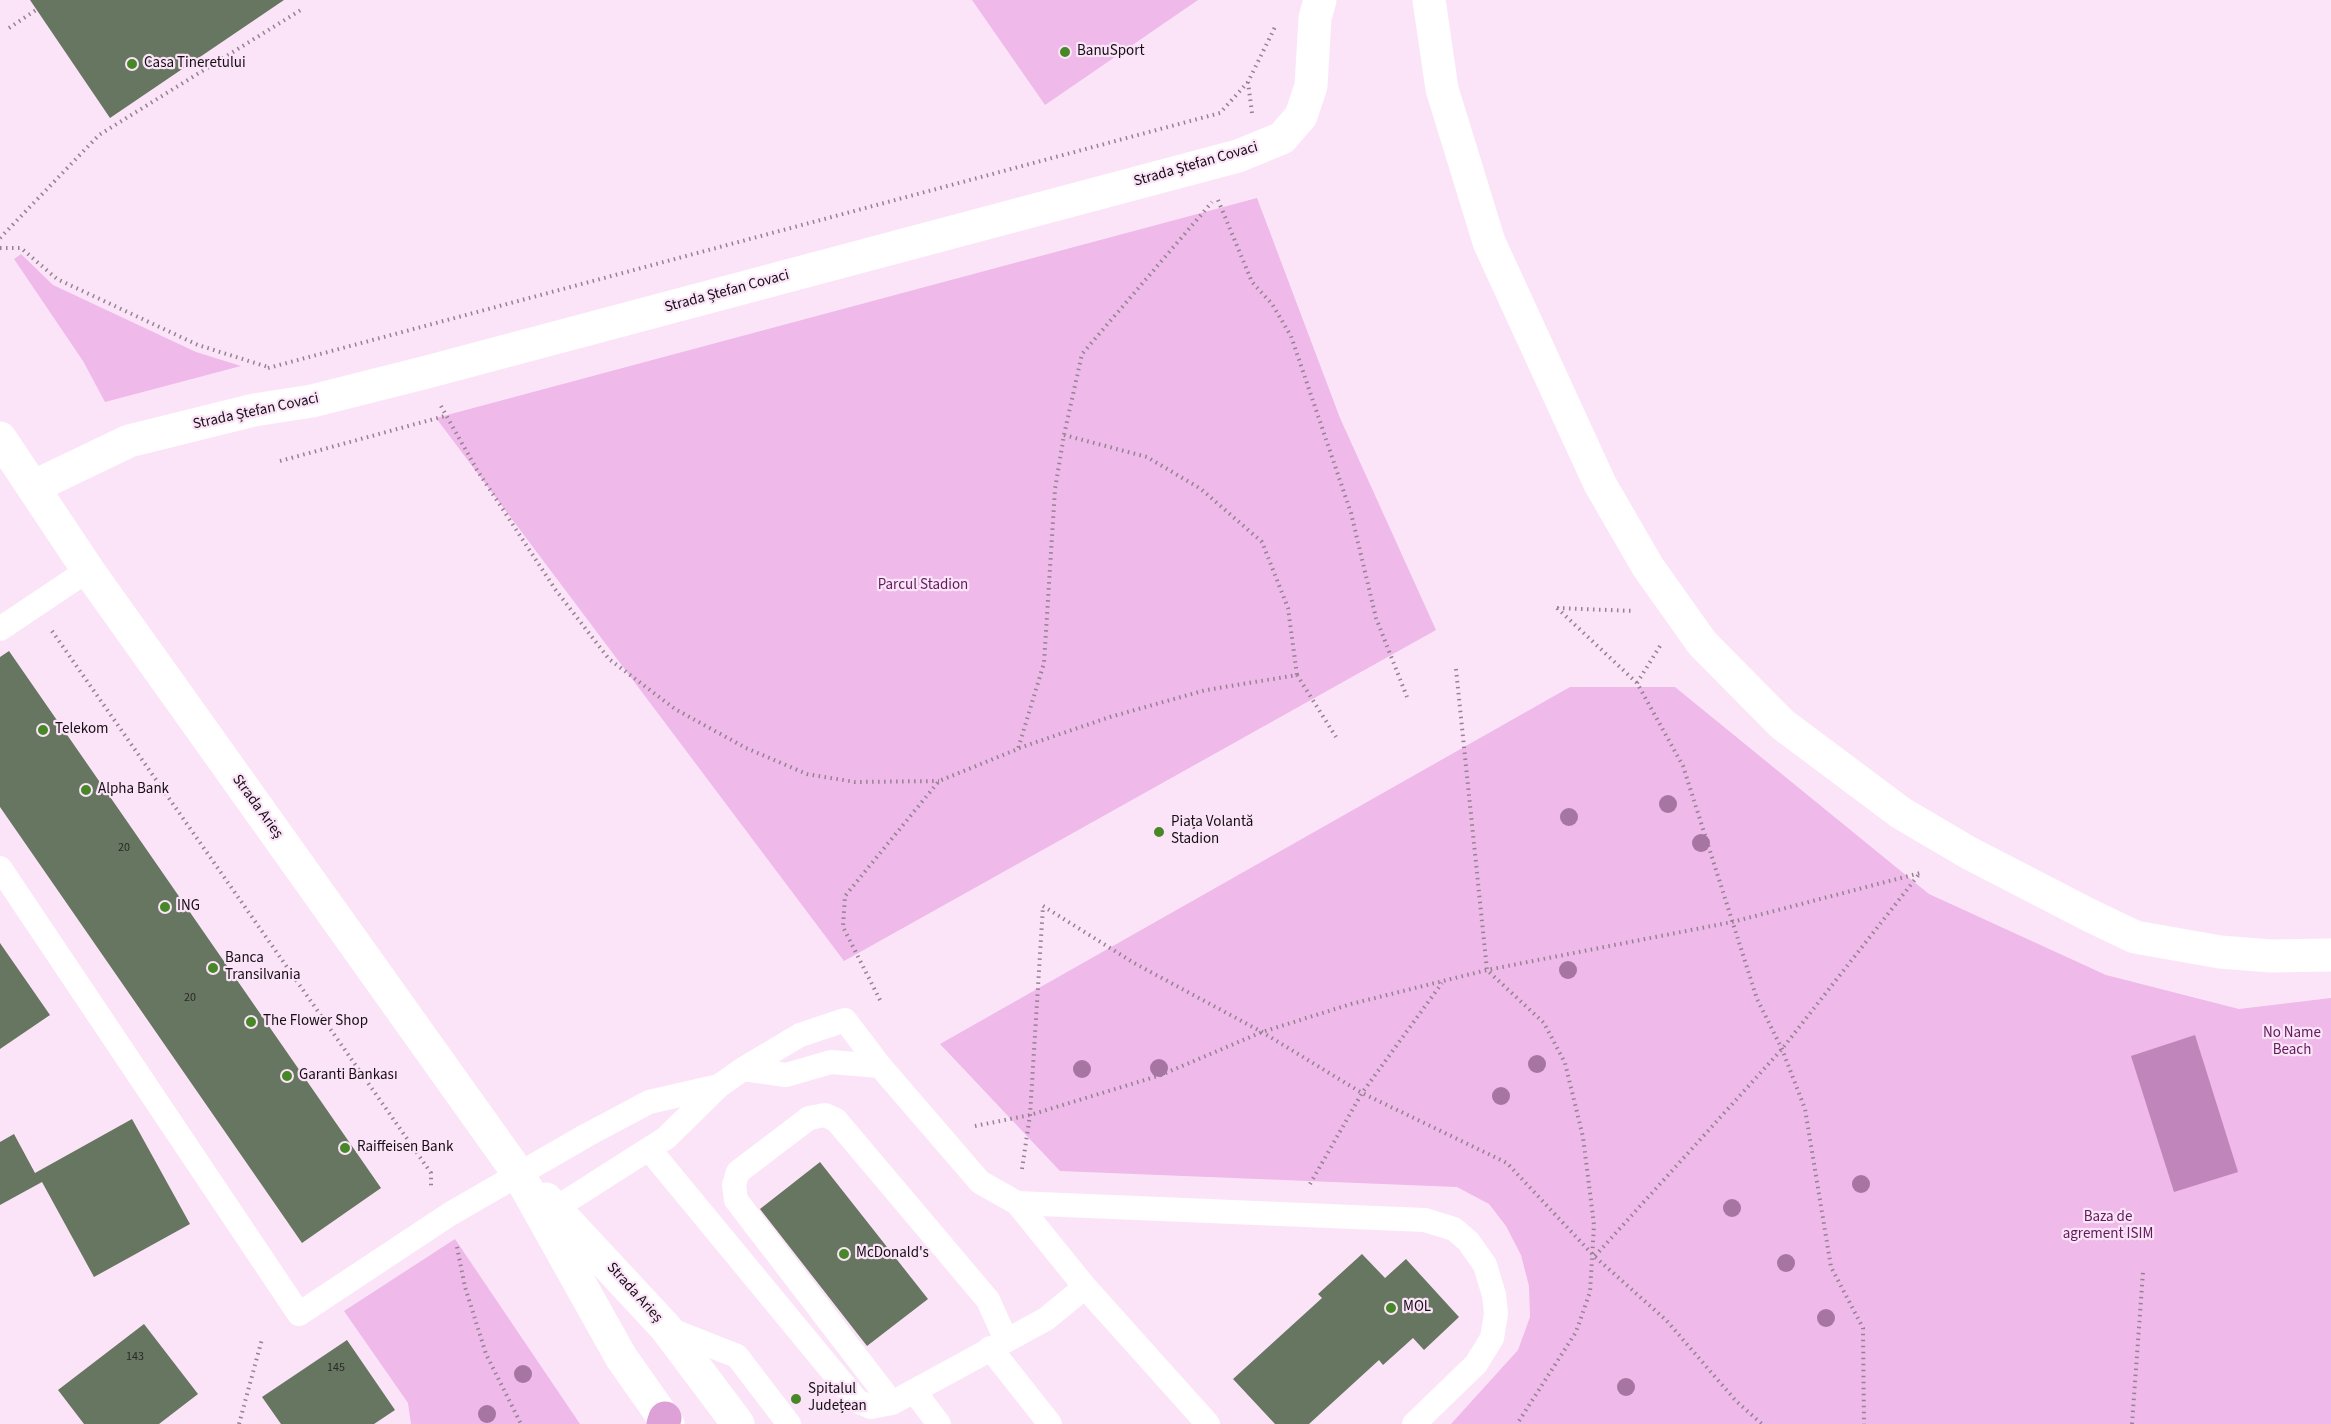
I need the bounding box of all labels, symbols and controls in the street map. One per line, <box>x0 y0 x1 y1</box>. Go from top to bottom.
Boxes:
place label: BanuSport <box>1077 43 1144 61</box>
marker: BanuSport <box>1058 45 1072 59</box>
place label: Casa Tineretului <box>144 55 246 73</box>
marker: Casa Tineretului <box>125 57 139 71</box>
street label: Strada Ștefan Covaci <box>1132 139 1260 191</box>
street label: Strada Ștefan Covaci <box>663 267 791 317</box>
street label: Strada Ștefan Covaci <box>191 390 321 434</box>
park label: Parcul Stadion <box>878 577 968 595</box>
place label: Telekom <box>55 721 108 739</box>
marker: Telekom <box>36 723 50 737</box>
street label: Strada Arieș <box>228 771 286 843</box>
place label: Alpha Bank <box>98 781 169 799</box>
marker: Alpha Bank <box>79 783 93 797</box>
place label: Piața Volantă Stadion <box>1171 814 1253 849</box>
marker: Piața Volantă Stadion <box>1152 825 1166 839</box>
house number: 20 <box>118 841 130 855</box>
place label: ING <box>177 898 200 916</box>
marker: ING <box>158 900 172 914</box>
place label: Banca Transilvania <box>225 950 300 985</box>
marker: Banca Transilvania <box>206 961 220 975</box>
house number: 20 <box>184 991 196 1005</box>
place label: The Flower Shop <box>263 1013 368 1031</box>
marker: The Flower Shop <box>244 1015 258 1029</box>
park label: No Name Beach <box>2263 1025 2321 1060</box>
place label: Garanti Bankası <box>299 1067 398 1085</box>
marker: Garanti Bankası <box>280 1069 294 1083</box>
place label: Raiffeisen Bank <box>357 1139 453 1157</box>
marker: Raiffeisen Bank <box>338 1141 352 1155</box>
park label: Baza de agrement ISIM <box>2063 1209 2153 1244</box>
place label: McDonald's <box>856 1245 929 1263</box>
marker: McDonald's <box>837 1247 851 1261</box>
street label: Strada Arieș <box>602 1259 666 1327</box>
place label: MOL <box>1403 1299 1431 1317</box>
marker: MOL <box>1384 1301 1398 1315</box>
house number: 143 <box>126 1350 144 1364</box>
house number: 145 <box>327 1361 345 1375</box>
place label: Spitalul Județean <box>808 1381 867 1416</box>
marker: Spitalul Județean <box>789 1392 803 1406</box>

